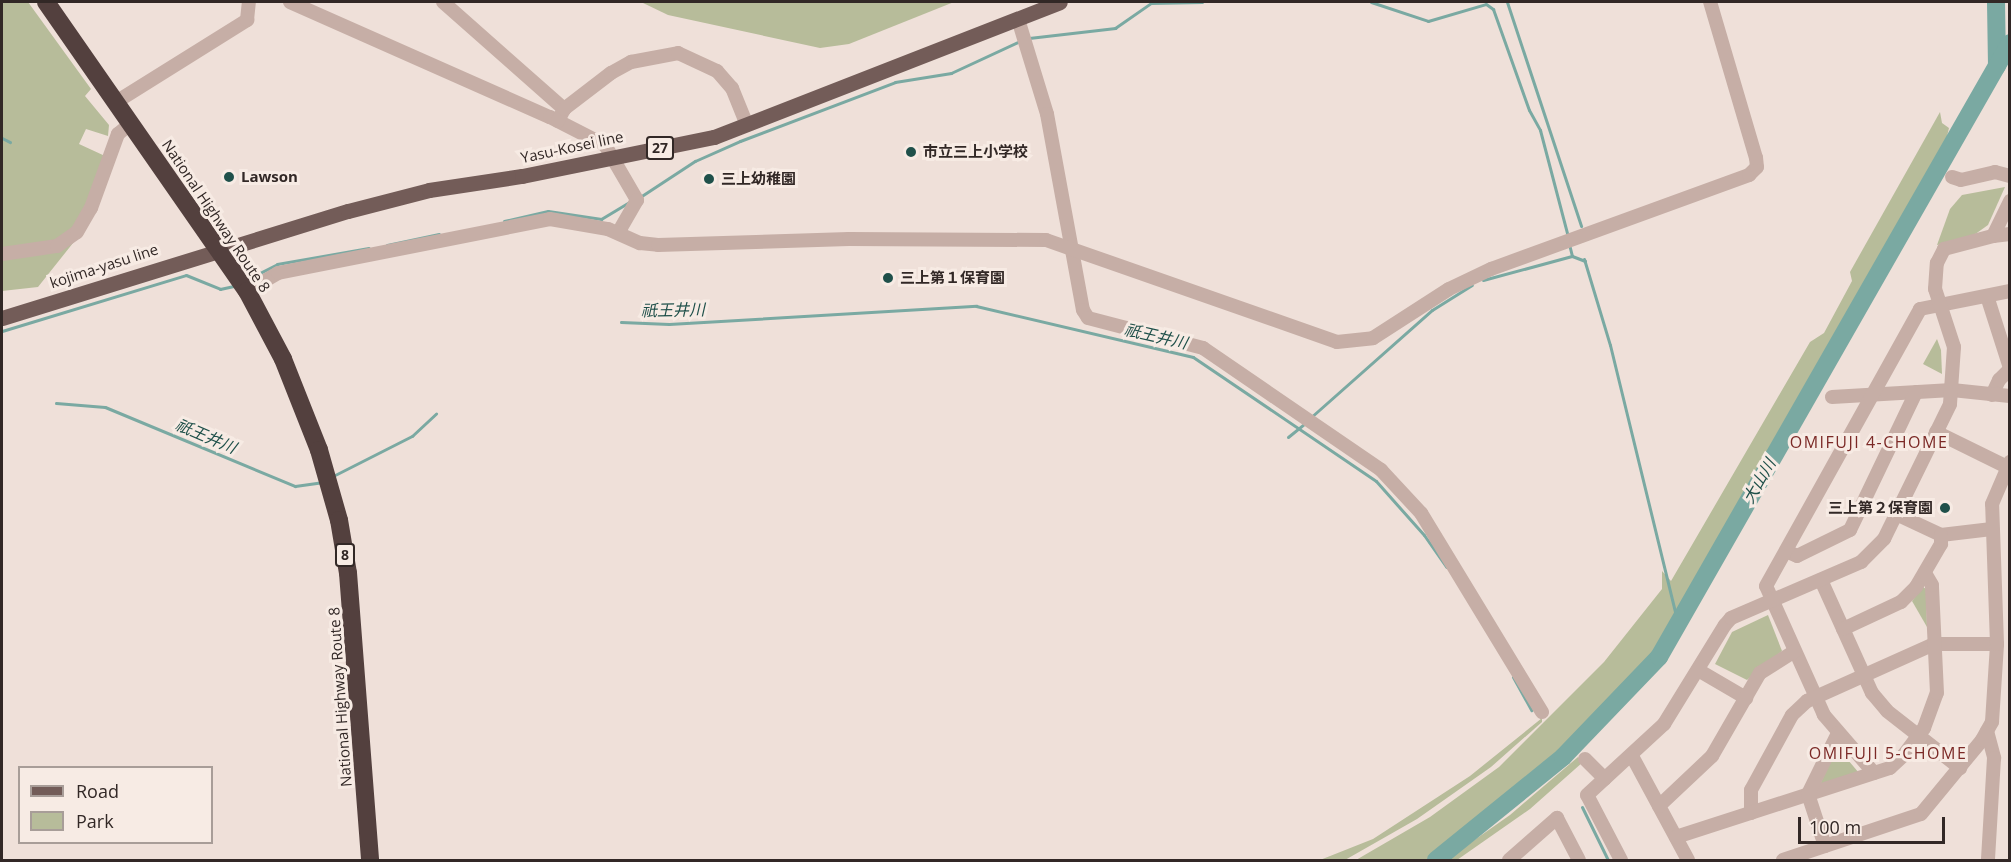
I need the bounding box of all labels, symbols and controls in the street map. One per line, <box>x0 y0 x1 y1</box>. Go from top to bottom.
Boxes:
street label: Yasu-Kosei line <box>519 127 625 167</box>
street label: National Highway Route 8 <box>158 136 274 296</box>
road number: 27 <box>645 137 675 159</box>
place label: 市立三上小学校 <box>923 143 1028 161</box>
marker: 市立三上小学校 <box>904 145 918 159</box>
place label: Lawson <box>241 168 298 186</box>
marker: Lawson <box>222 170 236 184</box>
place label: 三上幼稚園 <box>721 170 796 188</box>
marker: 三上幼稚園 <box>702 172 716 186</box>
street label: kojima-yasu line <box>48 240 160 292</box>
place label: 三上第１保育園 <box>900 269 1005 287</box>
marker: 三上第１保育園 <box>881 271 895 285</box>
water label: 祇王井川 <box>641 300 705 320</box>
water label: 祇王井川 <box>1123 319 1189 353</box>
water label: 祇王井川 <box>173 415 239 457</box>
district label: OMIFUJI 4-CHOME <box>1790 432 1948 452</box>
water label: 大山川 <box>1739 455 1779 507</box>
place label: 三上第２保育園 <box>1828 499 1933 517</box>
marker: 三上第２保育園 <box>1938 501 1952 515</box>
road number: 8 <box>334 544 356 566</box>
street label: National Highway Route 8 <box>325 606 355 788</box>
district label: OMIFUJI 5-CHOME <box>1809 743 1967 763</box>
legend <box>18 766 213 844</box>
text: Road <box>76 779 119 803</box>
scale bar <box>1801 805 1948 843</box>
text: Park <box>76 809 114 833</box>
text: 100 m <box>1809 815 1861 839</box>

